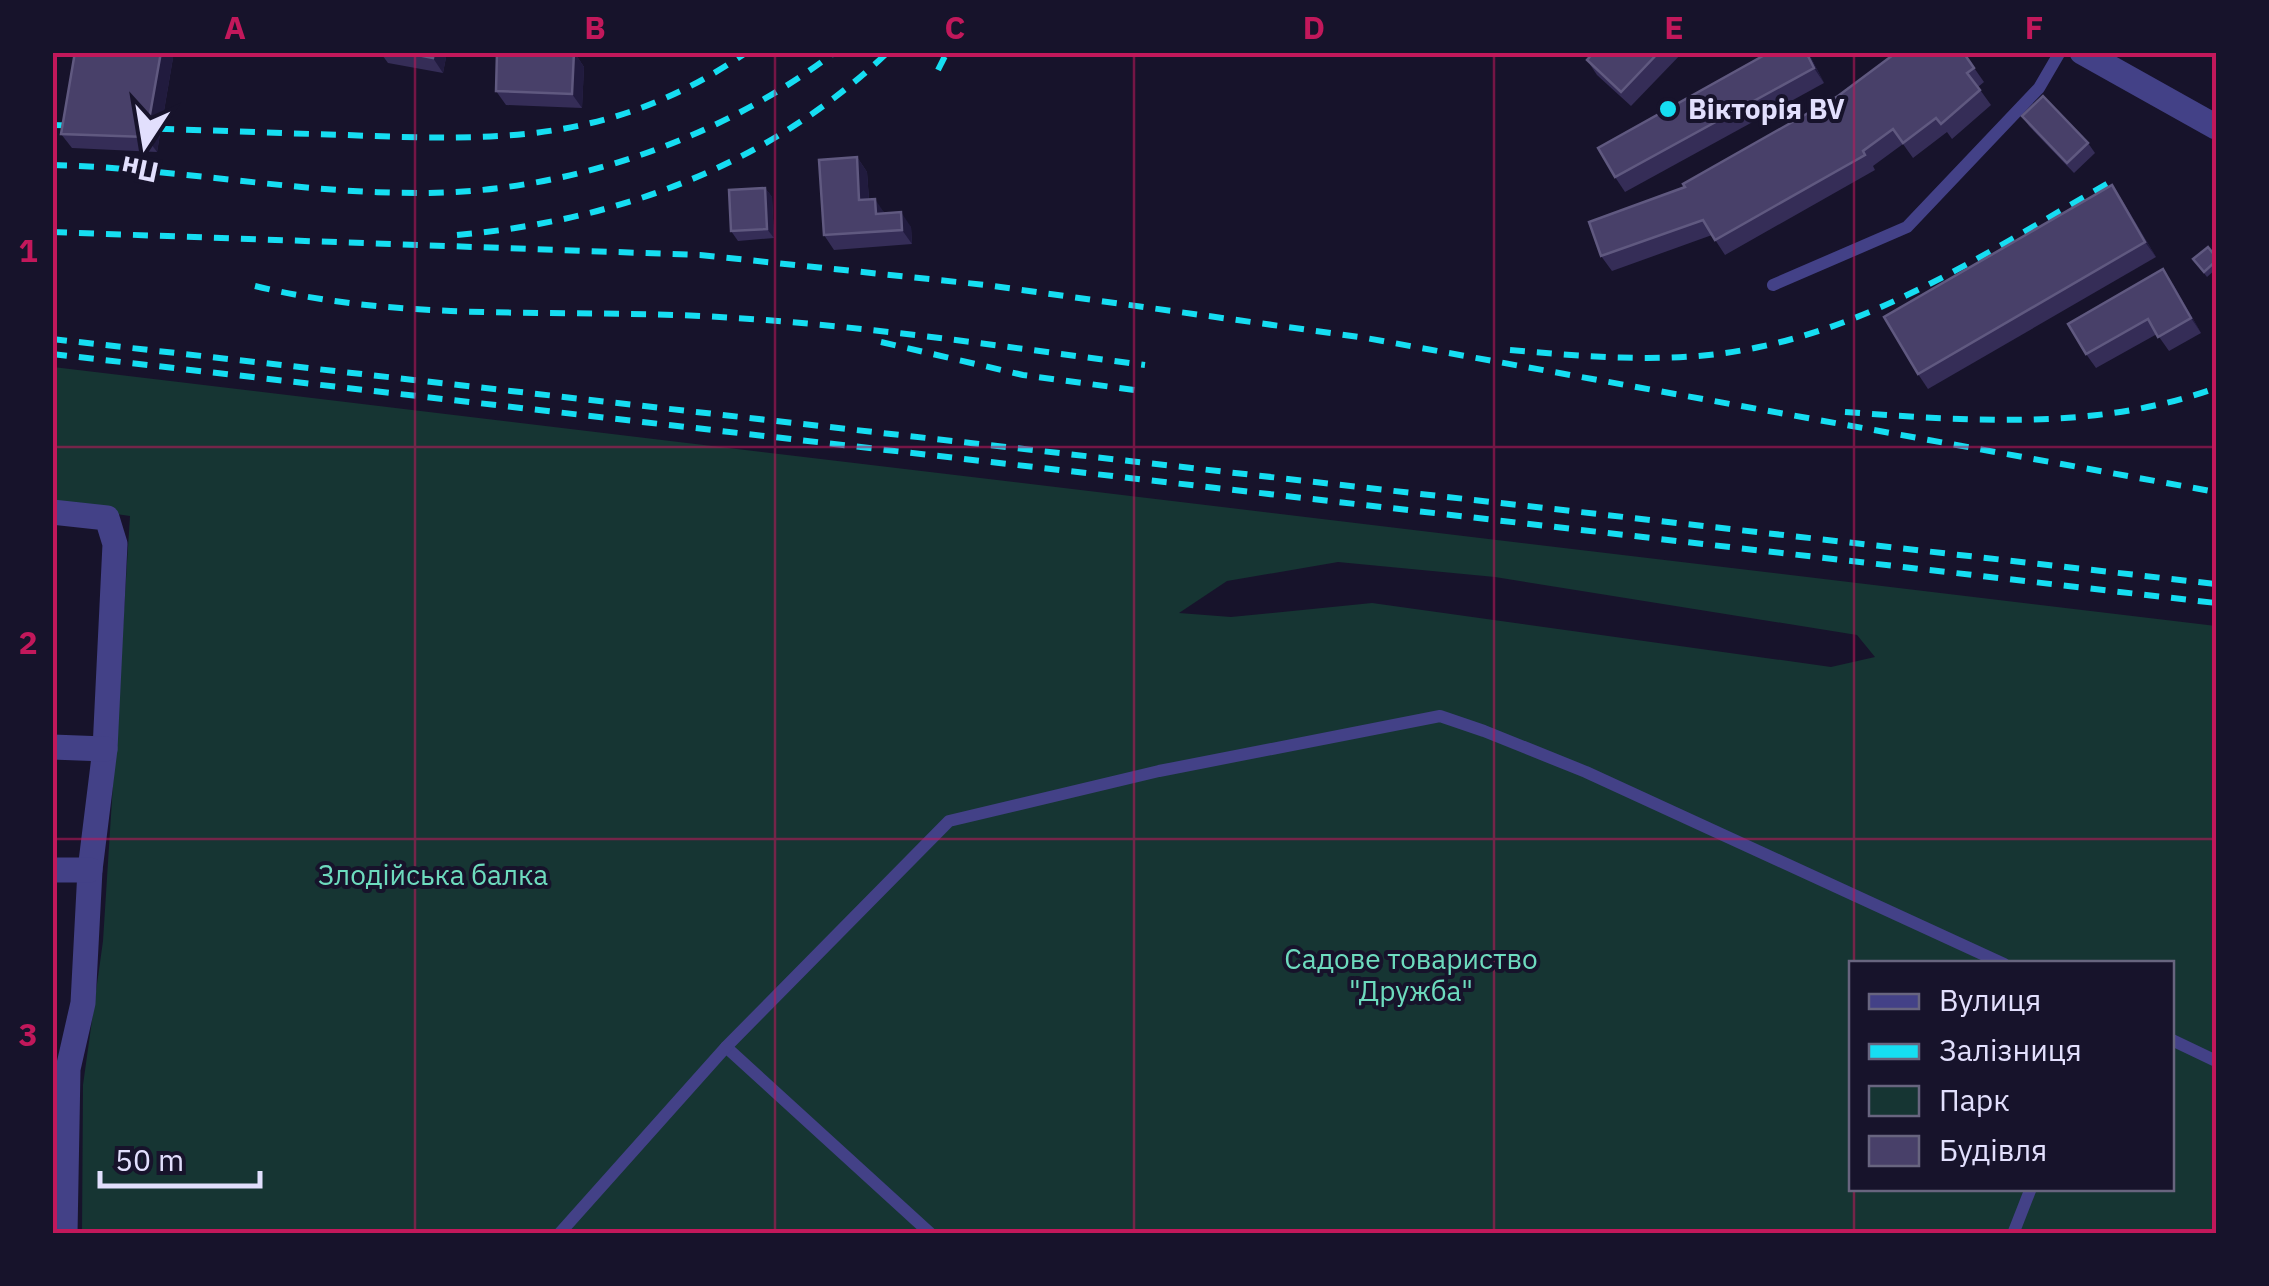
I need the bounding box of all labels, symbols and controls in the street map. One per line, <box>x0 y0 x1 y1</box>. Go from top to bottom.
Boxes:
text: A <box>224 6 246 48</box>
text: B <box>584 6 606 48</box>
text: C <box>945 6 965 48</box>
text: D <box>1303 6 1325 48</box>
text: E <box>1664 6 1684 48</box>
text: F <box>2025 6 2043 48</box>
place label: Вікторія BV <box>1688 90 1845 127</box>
north arrow <box>95 95 195 195</box>
marker: Вікторія BV <box>1657 98 1679 120</box>
text: Пн <box>118 148 162 192</box>
text: 1 <box>18 229 38 271</box>
text: 2 <box>18 621 38 663</box>
park label: Злодійська балка <box>318 856 548 893</box>
park label: Садове товариство "Дружба" <box>1284 940 1538 1009</box>
legend <box>1849 961 2174 1191</box>
text: Вулиця <box>1939 980 2041 1019</box>
text: 3 <box>18 1013 38 1055</box>
text: Залізниця <box>1939 1030 2082 1069</box>
text: Парк <box>1939 1080 2010 1119</box>
scale bar <box>100 1126 260 1188</box>
text: Будівля <box>1939 1130 2047 1169</box>
text: 50 m <box>115 1140 184 1179</box>

